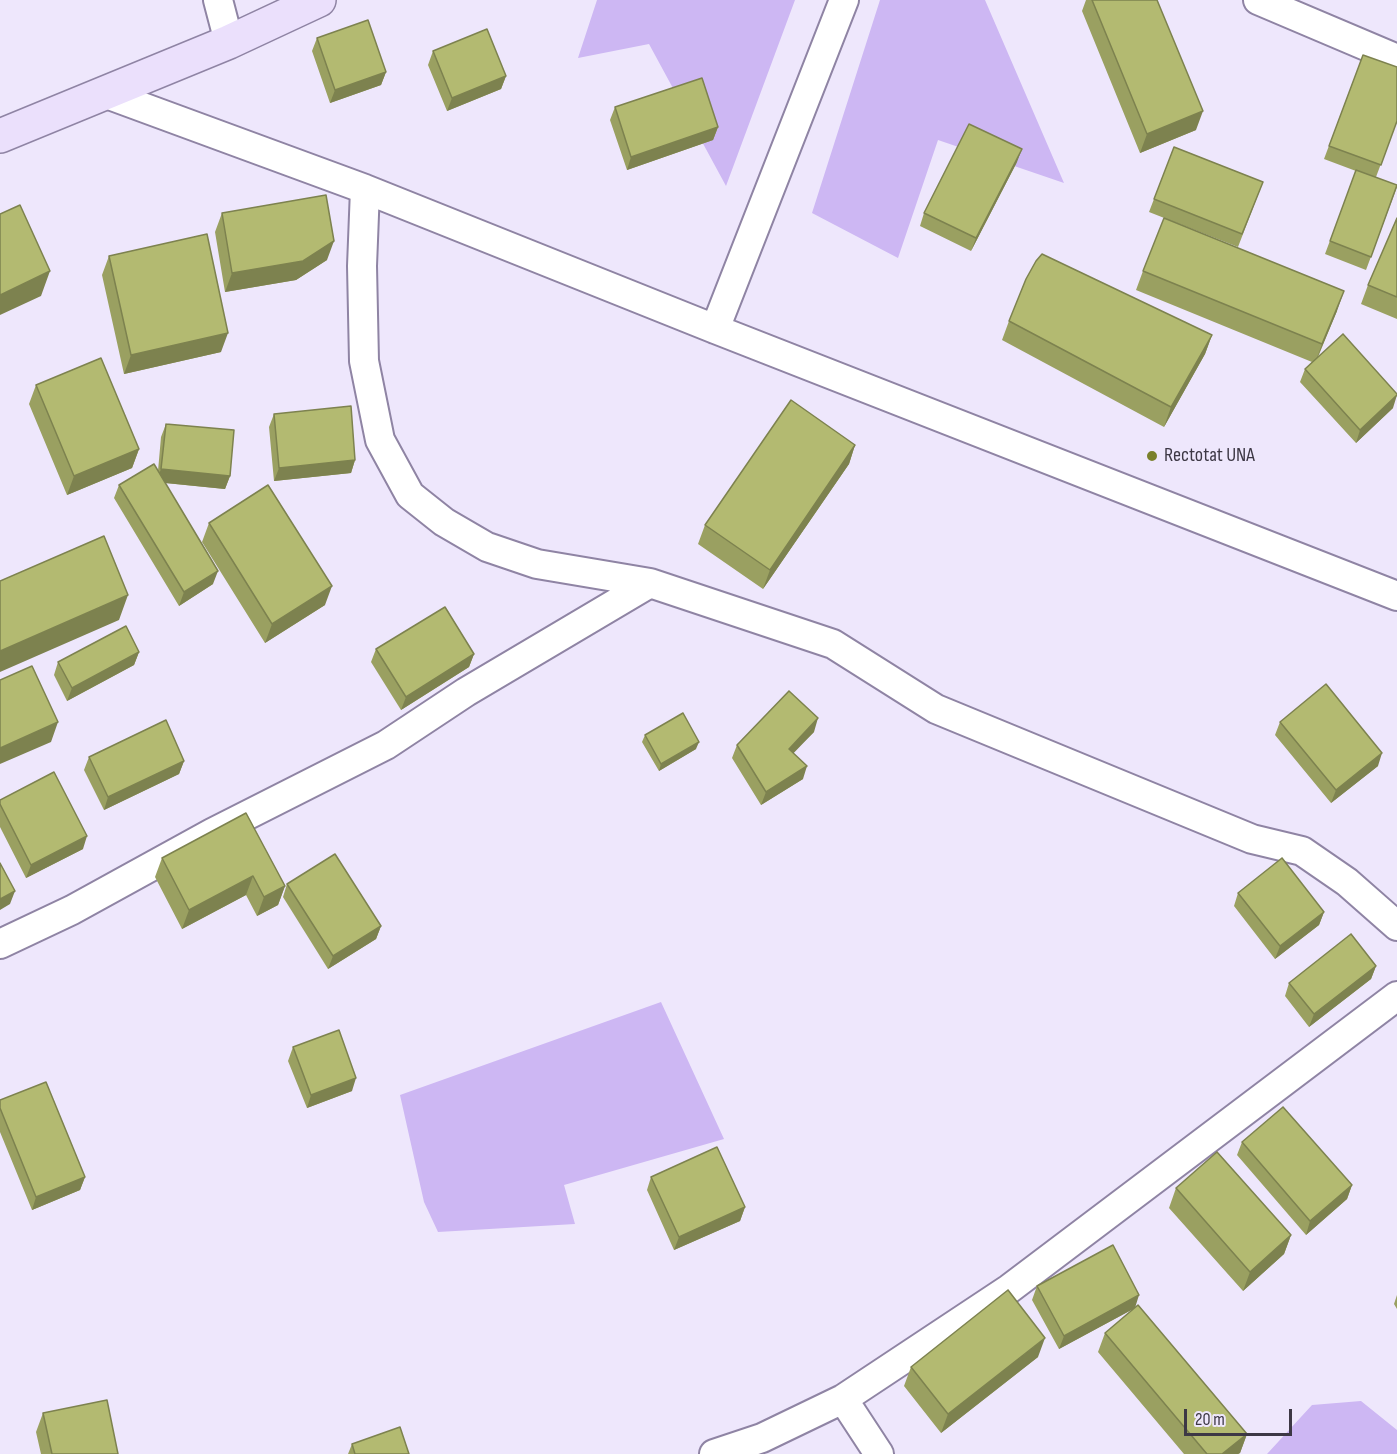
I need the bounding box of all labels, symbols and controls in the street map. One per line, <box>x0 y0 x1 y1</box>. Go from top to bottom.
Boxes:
place label: Rectotat UNA <box>1164 444 1255 468</box>
marker: Rectotat UNA <box>1145 449 1159 463</box>
scale bar <box>1187 1397 1295 1435</box>
text: 20 m <box>1195 1409 1225 1430</box>

